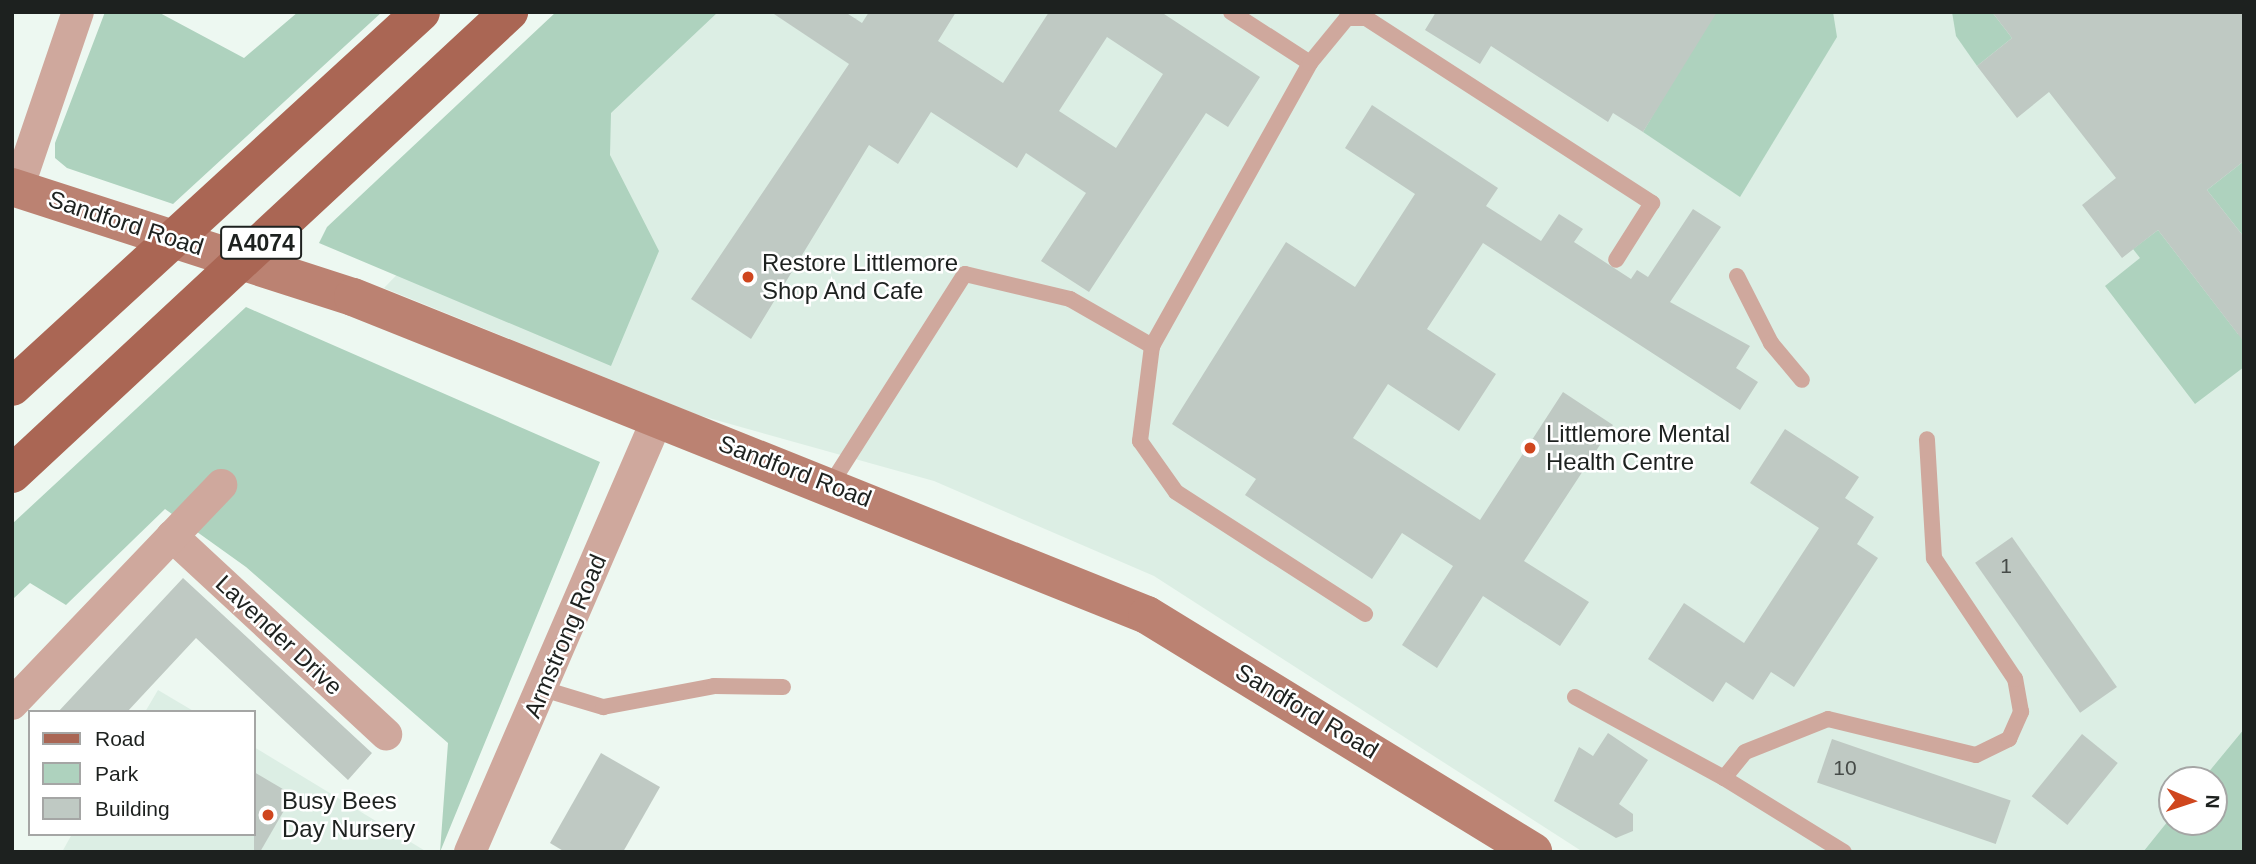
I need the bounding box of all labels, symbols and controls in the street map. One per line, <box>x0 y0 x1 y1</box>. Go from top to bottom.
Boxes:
street label: Sandford Road <box>45 184 207 262</box>
road number: A4074 <box>219 224 303 262</box>
place label: Restore Littlemore Shop And Cafe <box>762 249 958 305</box>
marker: Restore Littlemore Shop And Cafe <box>740 269 756 285</box>
place label: Littlemore Mental Health Centre <box>1546 420 1730 476</box>
street label: Sandford Road <box>714 429 876 513</box>
marker: Littlemore Mental Health Centre <box>1520 438 1540 458</box>
street label: Armstrong Road <box>518 550 612 722</box>
house number: 1 <box>2000 553 2012 579</box>
street label: Lavender Drive <box>210 569 348 701</box>
street label: Sandford Road <box>1230 657 1384 765</box>
legend <box>28 710 256 836</box>
text: Road <box>95 727 145 750</box>
house number: 10 <box>1833 755 1857 781</box>
text: Park <box>95 762 138 785</box>
north arrow <box>2158 766 2228 836</box>
place label: Busy Bees Day Nursery <box>282 787 415 843</box>
text: N <box>2202 794 2223 809</box>
text: Building <box>95 797 170 820</box>
marker: Busy Bees Day Nursery <box>260 807 276 823</box>

